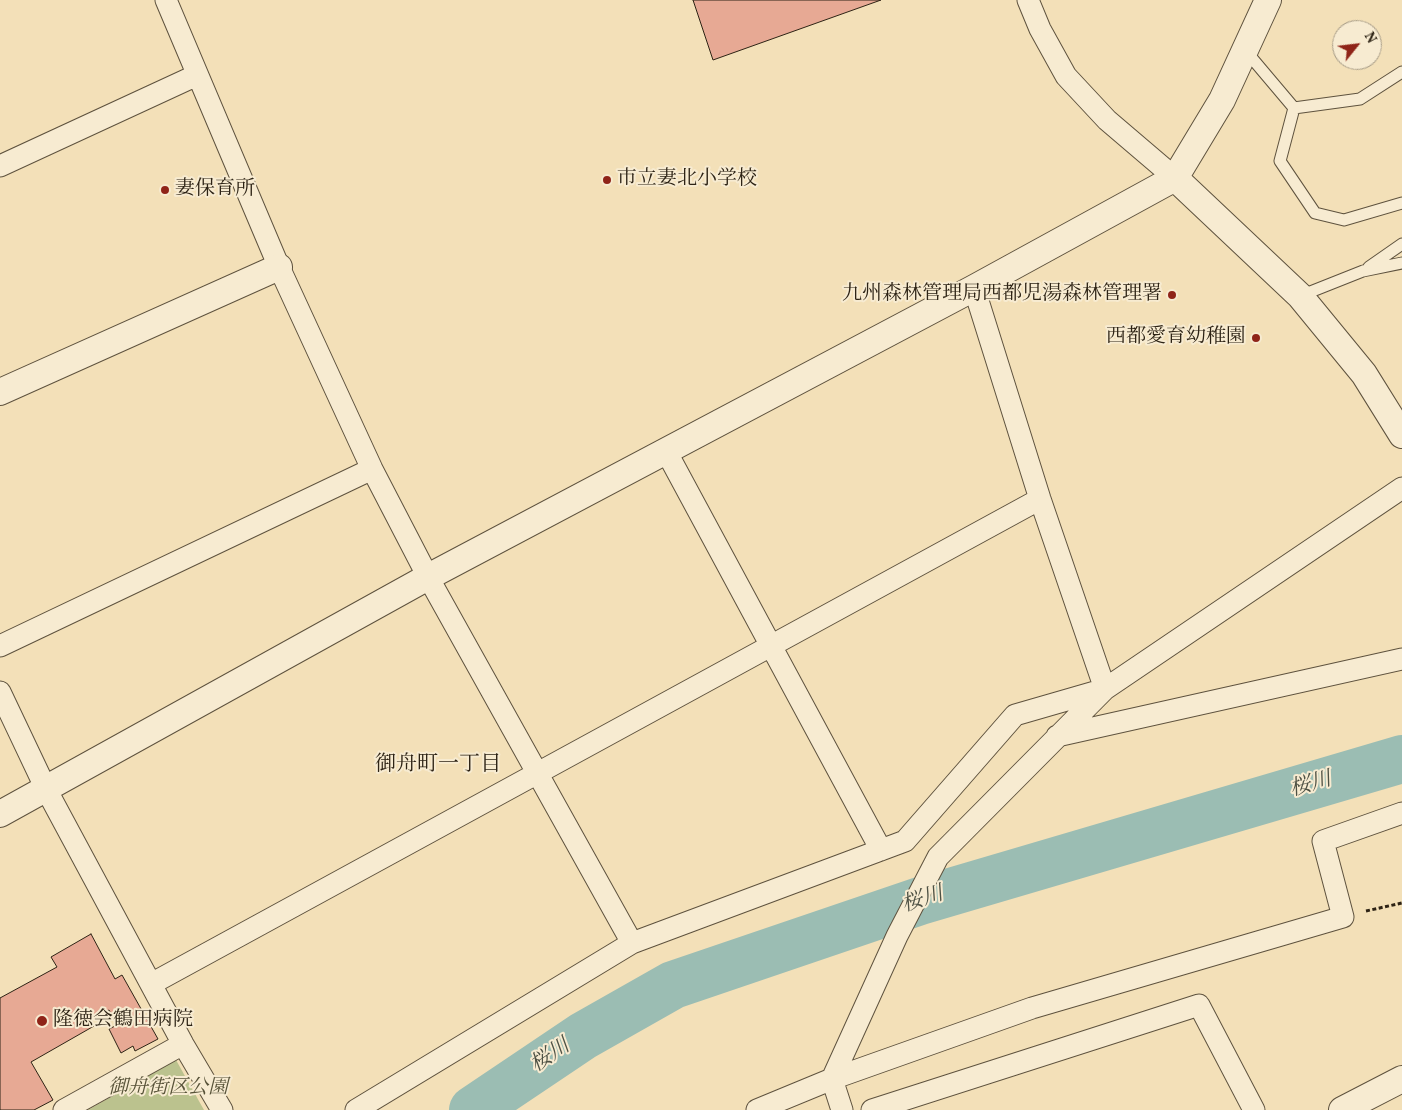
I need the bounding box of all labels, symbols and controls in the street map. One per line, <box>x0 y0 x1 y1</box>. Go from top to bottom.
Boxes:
north arrow <box>1332 20 1382 70</box>
text: N <box>1359 29 1380 47</box>
place label: 市立妻北小学校 <box>617 168 757 192</box>
marker: 市立妻北小学校 <box>601 174 613 186</box>
place label: 妻保育所 <box>175 178 255 202</box>
marker: 妻保育所 <box>159 184 171 196</box>
place label: 九州森林管理局西都児湯森林管理署 <box>842 283 1162 307</box>
marker: 九州森林管理局西都児湯森林管理署 <box>1166 289 1178 301</box>
place label: 西都愛育幼稚園 <box>1106 326 1246 350</box>
marker: 西都愛育幼稚園 <box>1250 332 1262 344</box>
district label: 御舟町一丁目 <box>375 753 501 779</box>
water label: 桜川 <box>1287 768 1335 804</box>
water label: 桜川 <box>899 883 947 919</box>
place label: 隆徳会鶴田病院 <box>53 1009 193 1033</box>
marker: 隆徳会鶴田病院 <box>35 1014 49 1028</box>
water label: 桜川 <box>527 1035 575 1079</box>
park label: 御舟街区公園 <box>108 1077 228 1101</box>

